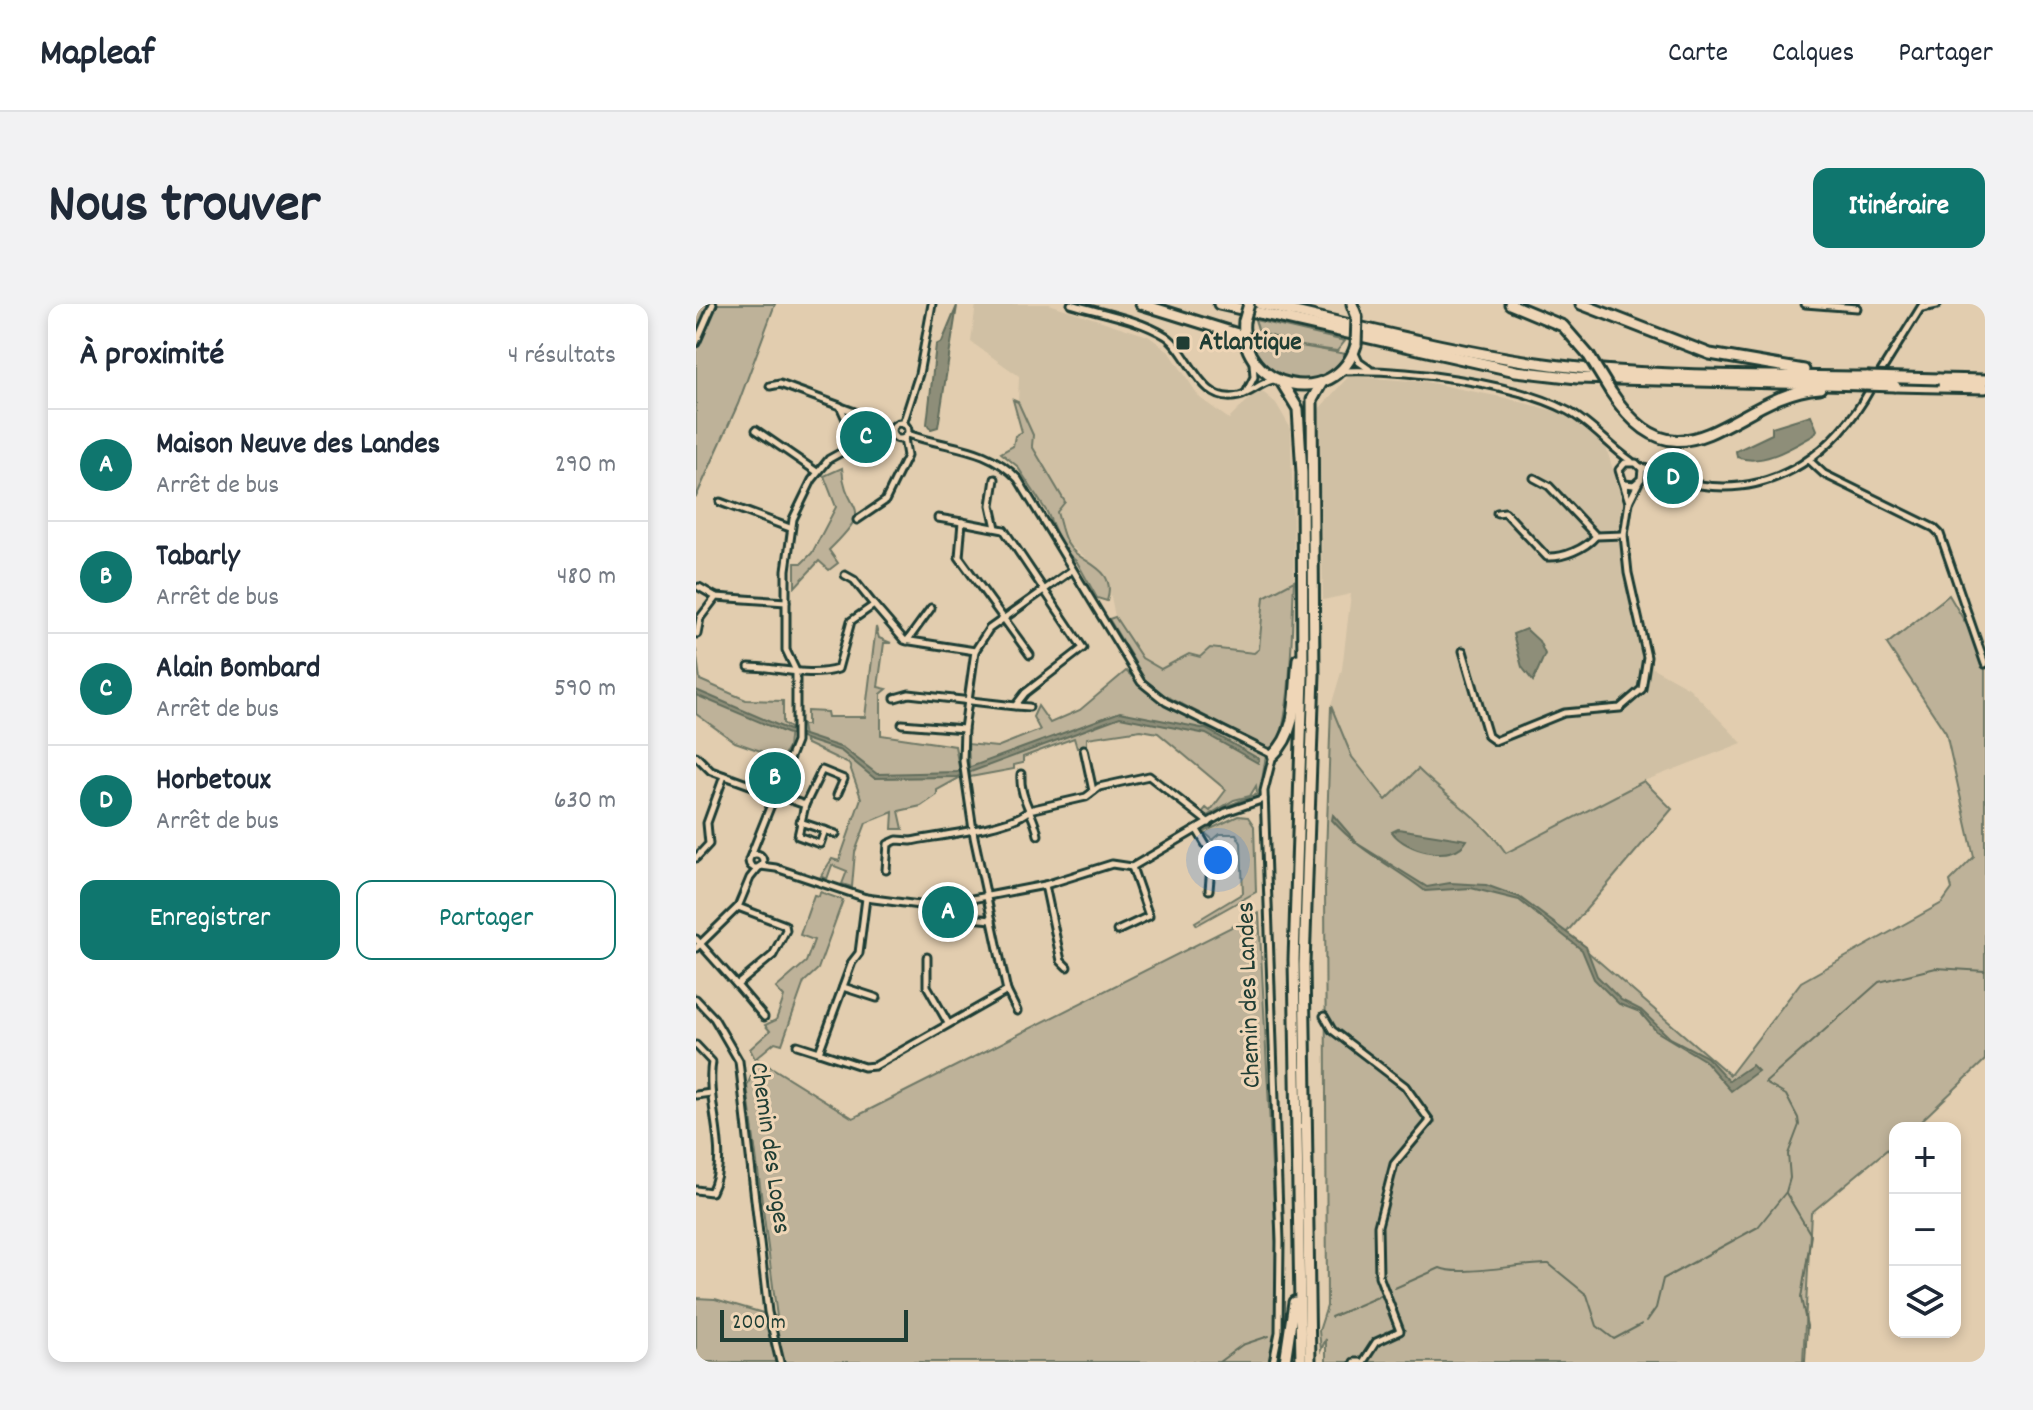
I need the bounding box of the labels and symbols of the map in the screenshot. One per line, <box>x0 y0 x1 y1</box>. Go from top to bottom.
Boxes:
place label: Atlantique <box>1199 325 1302 362</box>
marker: Atlantique <box>1174 334 1192 352</box>
pin: C <box>840 407 892 467</box>
pin: D <box>1647 448 1699 508</box>
pin: B <box>749 748 801 808</box>
your location <box>1198 840 1238 880</box>
pin: A <box>922 882 974 942</box>
street label: Chemin des Landes <box>1228 901 1272 1089</box>
street label: Chemin des Loges <box>739 1060 799 1236</box>
scale bar <box>720 1306 908 1342</box>

